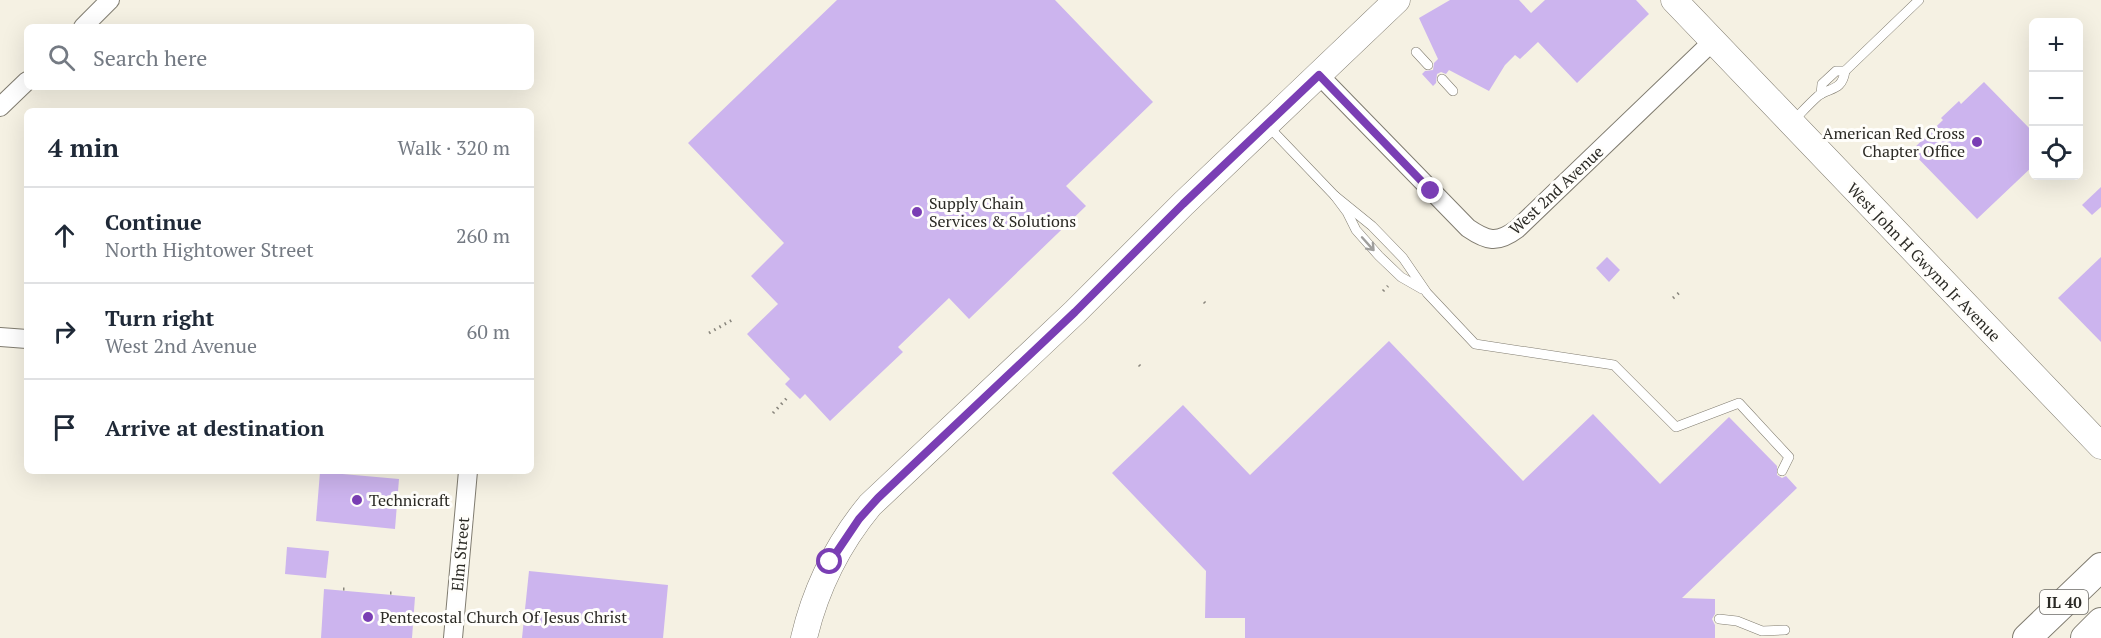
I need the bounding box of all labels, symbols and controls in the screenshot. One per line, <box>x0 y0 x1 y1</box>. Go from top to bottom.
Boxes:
map controls <box>2029 18 2083 180</box>
button: + <box>2029 18 2083 72</box>
search box <box>24 24 534 90</box>
icon: search <box>45 41 78 74</box>
text: Search here <box>93 43 207 72</box>
button: − <box>2029 72 2083 126</box>
place label: American Red Cross Chapter Office <box>1822 122 1965 162</box>
button: locate <box>2029 126 2083 180</box>
text: 4 min <box>48 130 119 164</box>
text: Walk · 320 m <box>398 134 510 161</box>
marker: American Red Cross Chapter Office <box>1970 135 1984 149</box>
street label: West 2nd Avenue <box>1504 140 1608 240</box>
route end <box>1417 177 1443 203</box>
street label: West John H Gwynn Jr Avenue <box>1842 178 2006 346</box>
place label: Supply Chain Services & Solutions <box>929 192 1076 232</box>
marker: Supply Chain Services & Solutions <box>910 205 924 219</box>
text: Continue <box>105 207 202 236</box>
icon: ahead <box>48 219 81 252</box>
text: 260 m <box>456 222 510 249</box>
text: North Hightower Street <box>105 236 314 263</box>
one-way arrow <box>1361 236 1375 251</box>
text: Turn right <box>105 303 214 332</box>
icon: right <box>48 315 81 348</box>
text: 60 m <box>467 318 510 345</box>
text: West 2nd Avenue <box>105 332 257 359</box>
icon: arrive <box>48 411 81 444</box>
text: Arrive at destination <box>105 413 324 442</box>
place label: Technicraft <box>369 489 450 511</box>
marker: Technicraft <box>350 493 364 507</box>
street label: Elm Street <box>446 516 474 592</box>
route start <box>816 548 842 574</box>
road number: IL 40 <box>2040 590 2088 614</box>
place label: Pentecostal Church Of Jesus Christ <box>380 606 627 628</box>
marker: Pentecostal Church Of Jesus Christ <box>361 610 375 624</box>

